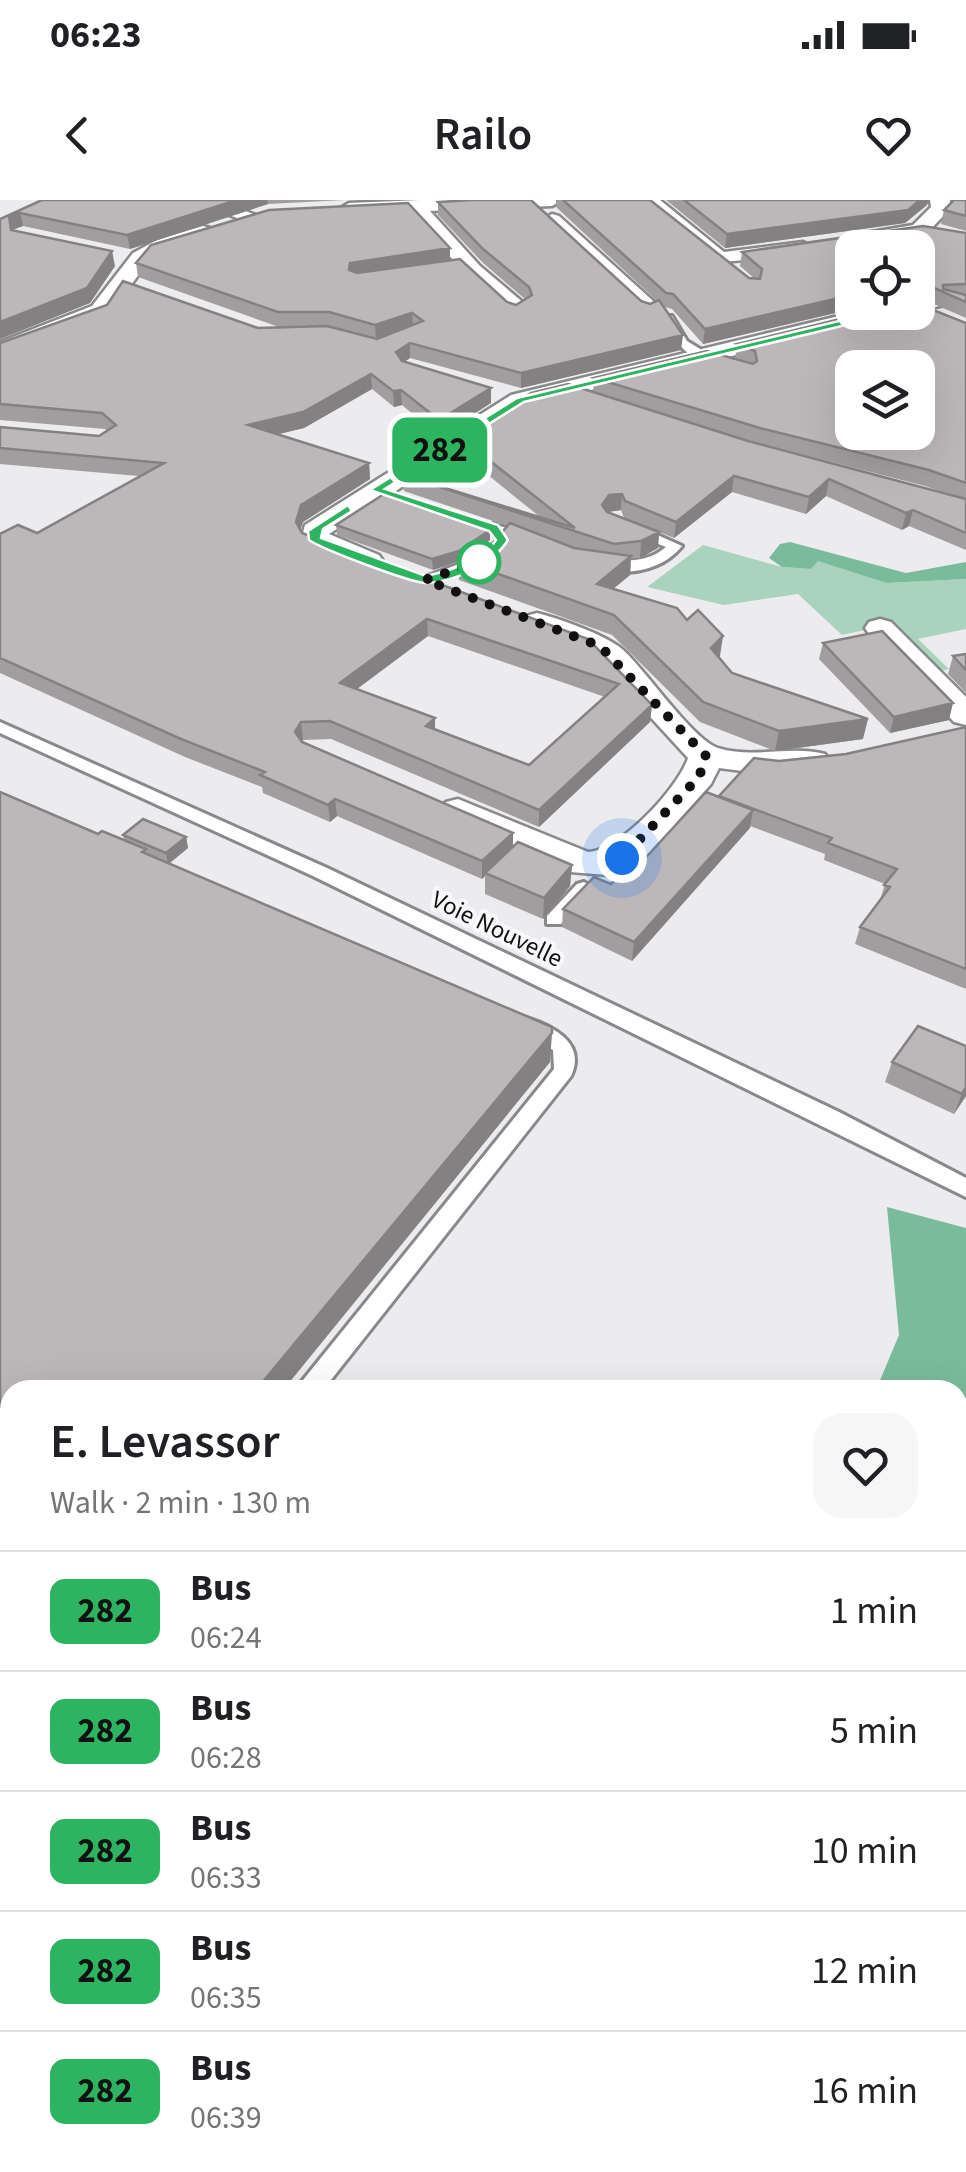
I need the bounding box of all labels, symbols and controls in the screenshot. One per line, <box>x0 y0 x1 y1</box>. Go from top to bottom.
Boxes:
text: 06:23 <box>50 8 142 62</box>
text: Railo <box>434 103 532 167</box>
icon: back <box>50 108 105 163</box>
icon: heart <box>861 108 916 163</box>
map controls <box>835 230 935 450</box>
button: locate <box>835 230 935 330</box>
button: layers <box>835 350 935 450</box>
line badge: 282 <box>382 418 498 482</box>
text: 282 <box>412 425 468 475</box>
unlabelled marker <box>458 541 500 583</box>
your location <box>597 833 647 883</box>
street label: Voie Nouvelle <box>425 882 569 976</box>
text: E. Levassor <box>50 1408 280 1476</box>
button: heart <box>813 1413 918 1518</box>
text: Walk · 2 min · 130 m <box>50 1480 311 1526</box>
text: Bus <box>190 1561 251 1615</box>
text: 1 min <box>830 1584 918 1638</box>
text: 282 <box>77 1586 133 1636</box>
text: 06:24 <box>190 1615 262 1661</box>
text: Bus <box>190 1681 251 1735</box>
text: 5 min <box>830 1704 918 1758</box>
text: 282 <box>77 1706 133 1756</box>
text: 06:28 <box>190 1735 262 1781</box>
text: Bus <box>190 1801 251 1855</box>
text: 10 min <box>811 1824 918 1878</box>
text: 282 <box>77 1826 133 1876</box>
text: 06:33 <box>190 1855 262 1901</box>
text: Bus <box>190 1921 251 1975</box>
text: 12 min <box>811 1944 918 1998</box>
text: 282 <box>77 1946 133 1996</box>
text: 06:35 <box>190 1975 262 2021</box>
text: Bus <box>190 2041 251 2095</box>
text: 16 min <box>811 2064 918 2118</box>
text: 282 <box>77 2066 133 2116</box>
text: 06:39 <box>190 2095 262 2141</box>

